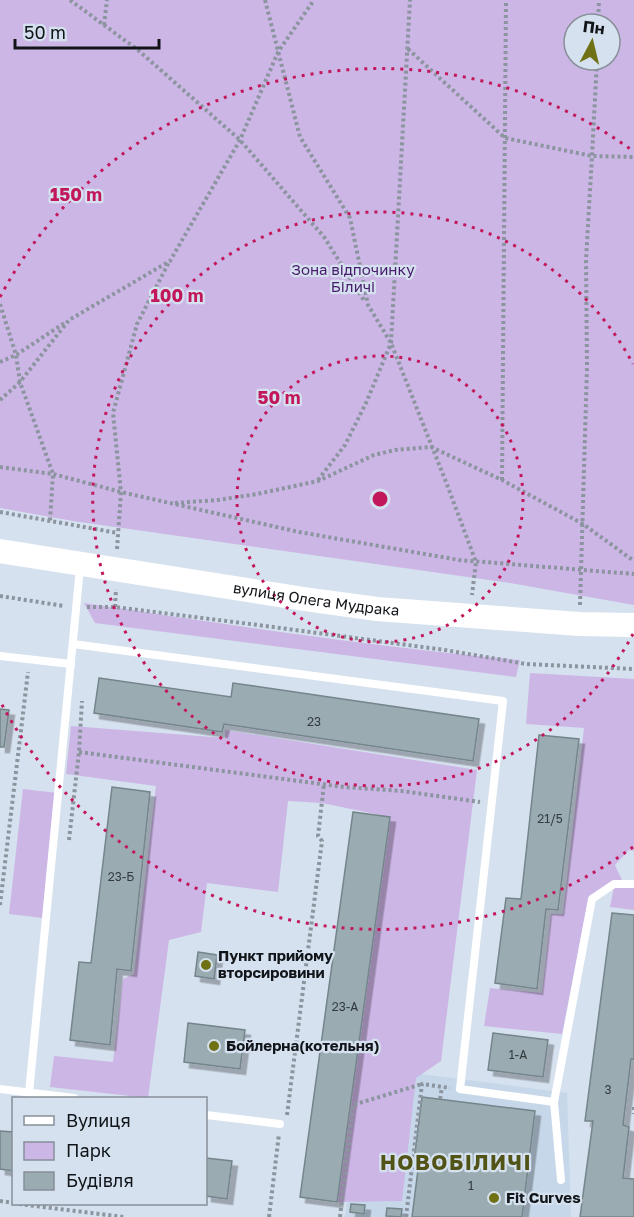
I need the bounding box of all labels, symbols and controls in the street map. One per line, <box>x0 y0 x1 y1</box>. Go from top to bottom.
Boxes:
scale bar <box>15 12 159 50</box>
north arrow <box>562 12 622 72</box>
text: Пн <box>582 16 606 38</box>
text: 50 m <box>24 21 66 43</box>
text: 150 m <box>50 183 102 205</box>
park label: Зона відпочинку Біличі <box>291 260 415 295</box>
text: 100 m <box>151 284 203 306</box>
text: 50 m <box>258 386 300 408</box>
centre of rings <box>370 489 390 509</box>
street label: вулиця Олега Мудрака <box>232 578 400 619</box>
house number: 23 <box>307 714 321 729</box>
house number: 21/5 <box>537 811 563 826</box>
house number: 23-Б <box>108 869 134 884</box>
place label: Пункт прийому вторсировини <box>218 946 333 981</box>
marker: Пункт прийому вторсировини <box>199 958 213 972</box>
house number: 23-А <box>332 999 358 1014</box>
place label: Бойлерна(котельня) <box>226 1036 379 1054</box>
marker: Бойлерна(котельня) <box>207 1039 221 1053</box>
house number: 1-А <box>509 1047 527 1062</box>
house number: 3 <box>604 1082 612 1097</box>
legend <box>12 1097 207 1205</box>
text: Вулиця <box>66 1109 131 1131</box>
text: Парк <box>66 1139 111 1161</box>
district label: НОВОБІЛИЧІ <box>380 1149 532 1175</box>
text: Будівля <box>66 1169 134 1191</box>
house number: 1 <box>468 1178 474 1193</box>
place label: Fit Curves <box>506 1188 581 1206</box>
marker: Fit Curves <box>487 1191 501 1205</box>

